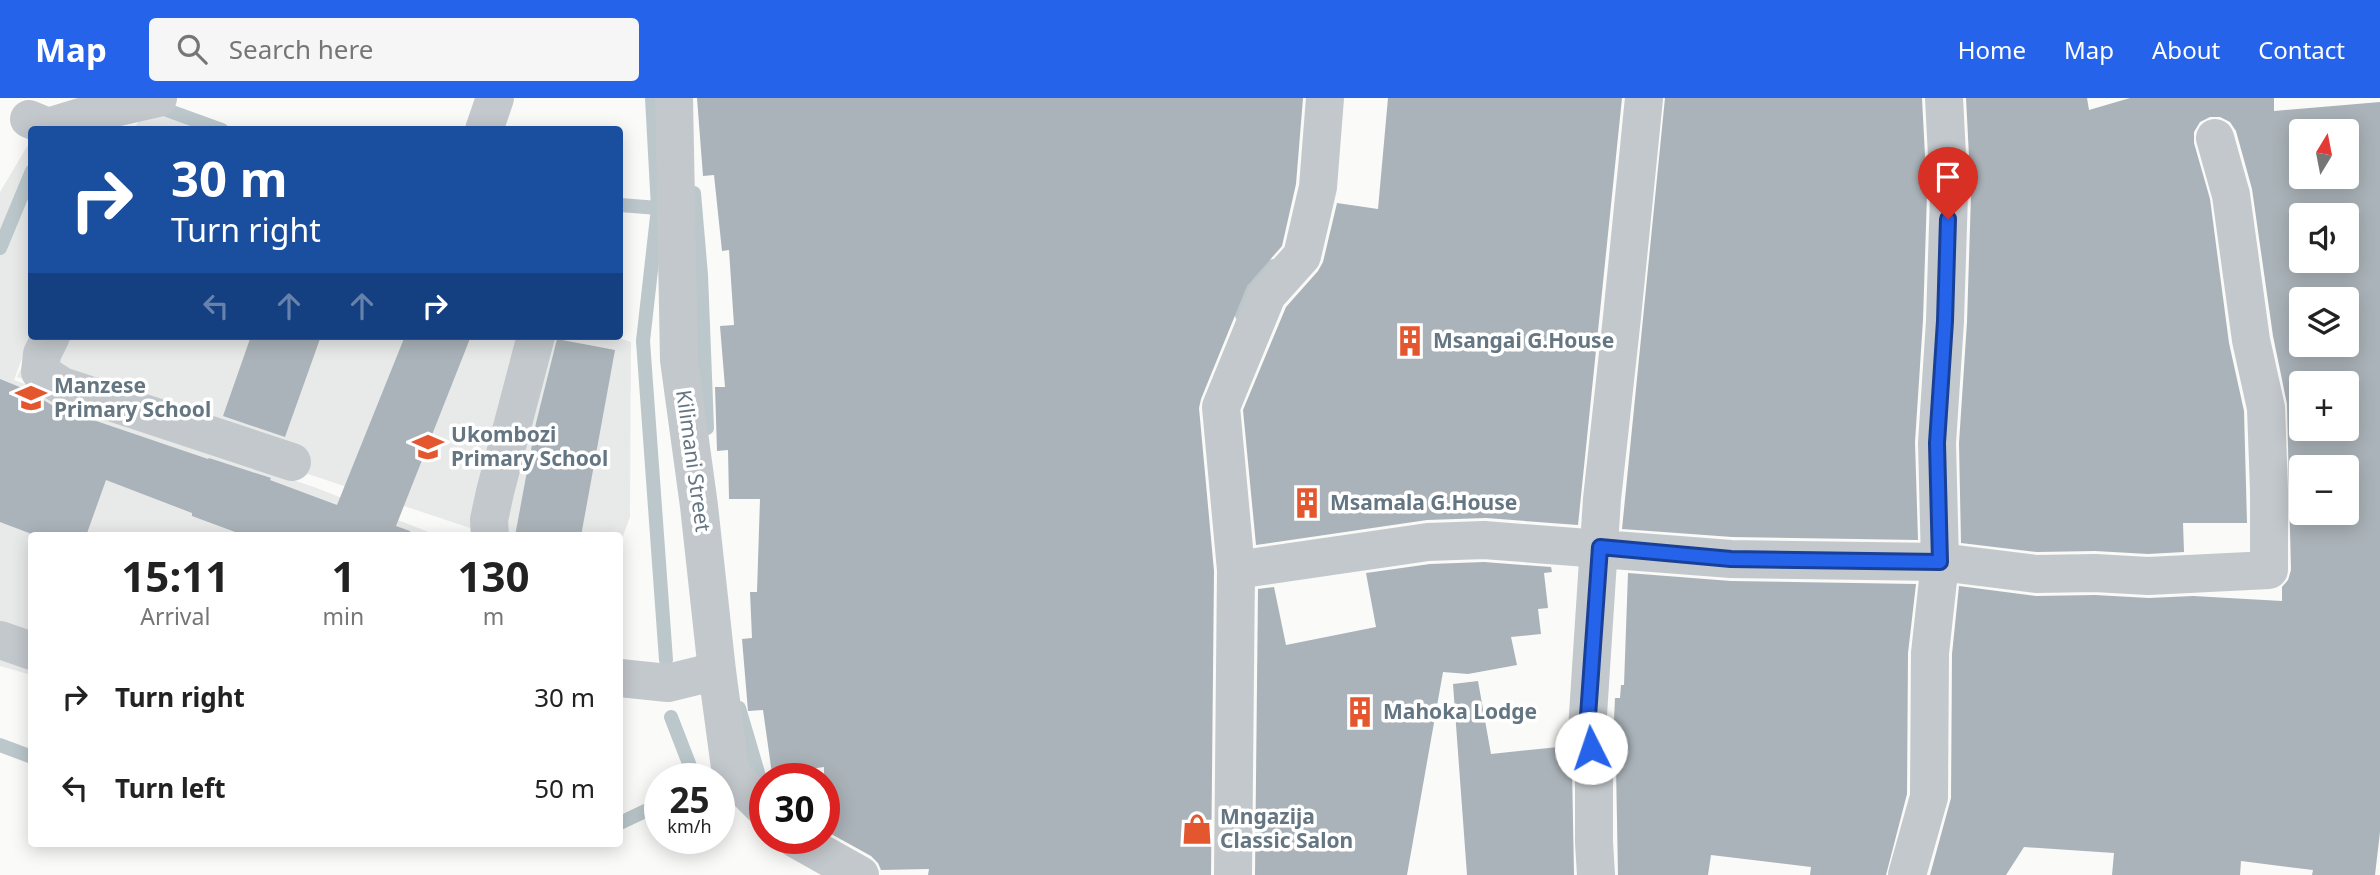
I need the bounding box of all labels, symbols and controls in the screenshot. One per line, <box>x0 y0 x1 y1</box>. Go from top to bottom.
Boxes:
search box <box>149 18 639 81</box>
text: Map <box>35 27 107 72</box>
icon: search <box>173 30 211 68</box>
text: Search here <box>229 31 373 67</box>
text: Home <box>1958 33 2026 66</box>
text: Map <box>2064 33 2114 66</box>
text: About <box>2152 33 2220 66</box>
text: Contact <box>2258 33 2345 66</box>
north arrow <box>2289 119 2359 189</box>
map controls <box>2289 119 2359 525</box>
text: 30 m <box>171 145 288 211</box>
pin <box>1918 147 1978 219</box>
icon: right <box>56 154 147 245</box>
icon: arrive <box>1929 158 1967 196</box>
button: sound <box>2289 203 2359 273</box>
text: Turn right <box>171 208 321 251</box>
icon: left <box>197 287 235 325</box>
icon: ahead <box>270 287 308 325</box>
icon: ahead <box>343 287 381 325</box>
icon: right <box>416 287 454 325</box>
button: layers <box>2289 287 2359 357</box>
building icon: Msangai G.House <box>1393 324 1427 358</box>
place label: Msangai G.House <box>1433 326 1614 354</box>
place label: Manzese Primary School <box>54 371 211 423</box>
button: + <box>2289 371 2359 441</box>
school or university icon: Manzese Primary School <box>14 381 48 415</box>
street label: Kilimani Street <box>670 388 718 534</box>
place label: Ukombozi Primary School <box>451 420 608 472</box>
school or university icon: Ukombozi Primary School <box>411 430 445 464</box>
button: − <box>2289 455 2359 525</box>
building icon: Msamala G.House <box>1290 486 1324 520</box>
place label: Msamala G.House <box>1330 488 1517 516</box>
text: 15:11 <box>121 547 229 604</box>
text: 1 <box>331 547 355 604</box>
text: 130 <box>458 547 530 604</box>
text: Arrival <box>140 600 210 632</box>
text: min <box>323 600 364 632</box>
text: m <box>483 600 504 632</box>
icon: right <box>56 678 94 716</box>
text: Turn right <box>115 679 245 715</box>
text: 30 m <box>534 679 595 715</box>
building icon: Mahoka Lodge <box>1343 695 1377 729</box>
place label: Mahoka Lodge <box>1383 697 1537 725</box>
position arrow <box>1554 711 1628 785</box>
speed limit sign: 30 <box>749 763 840 854</box>
icon: left <box>56 769 94 807</box>
text: Turn left <box>115 770 226 806</box>
text: 50 m <box>534 770 595 806</box>
text: 25 <box>669 776 710 823</box>
place label: Mngazija Classic Salon <box>1220 802 1353 854</box>
shop icon: Mngazija Classic Salon <box>1180 812 1214 846</box>
text: km/h <box>667 814 712 838</box>

